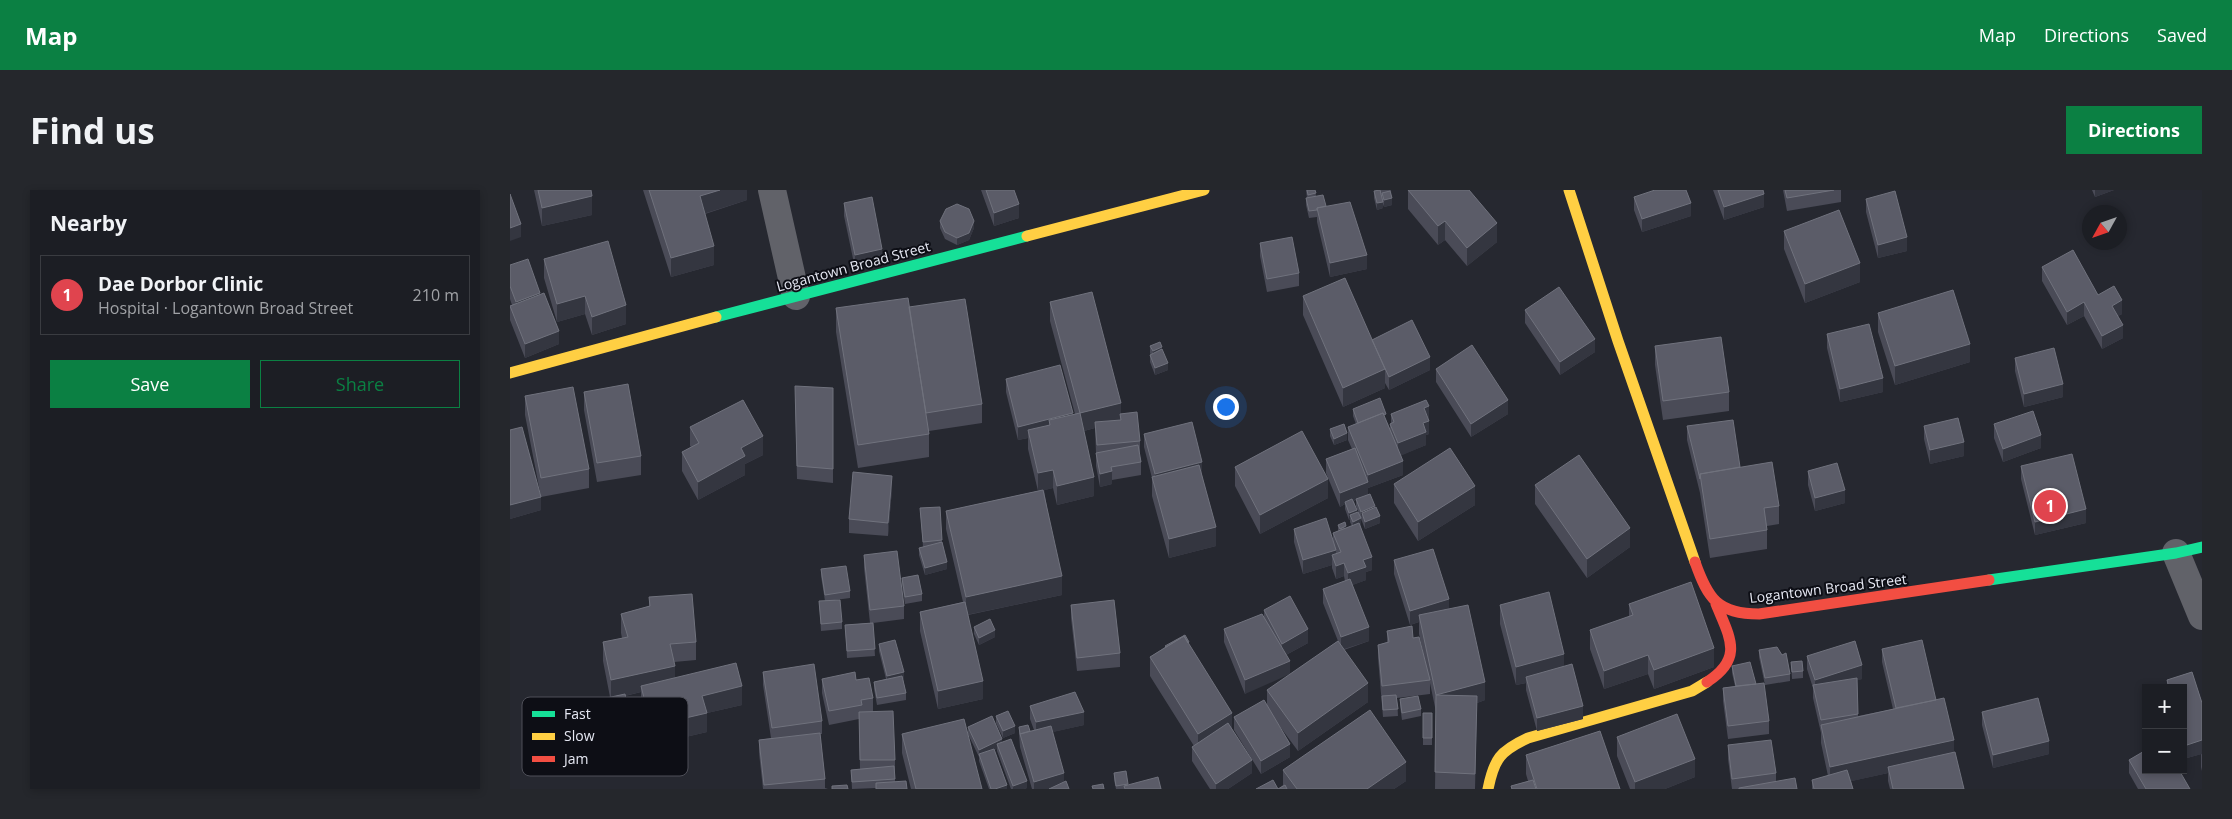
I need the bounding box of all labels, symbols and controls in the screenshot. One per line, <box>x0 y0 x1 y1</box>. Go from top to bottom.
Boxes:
text: Map <box>25 19 77 52</box>
text: Map <box>1979 23 2016 47</box>
text: Directions <box>2044 23 2129 47</box>
text: Saved <box>2157 23 2207 47</box>
button: Directions <box>2066 106 2202 154</box>
text: Find us <box>30 107 155 154</box>
north arrow <box>2082 205 2127 250</box>
text: Nearby <box>50 209 127 237</box>
street label: Logantown Broad Street <box>774 236 932 296</box>
text: Dae Dorbor Clinic <box>98 271 263 297</box>
text: 1 <box>62 284 72 306</box>
text: 210 m <box>413 284 459 306</box>
text: Hospital · Logantown Broad Street <box>98 297 353 319</box>
button: Save <box>50 360 250 408</box>
button: Share <box>260 360 460 408</box>
your location <box>1213 394 1239 420</box>
pin: 1 <box>2034 487 2066 525</box>
street label: Logantown Broad Street <box>1748 569 1908 607</box>
map controls <box>2142 684 2187 774</box>
button: + <box>2142 684 2187 729</box>
legend <box>522 697 688 776</box>
text: Fast <box>564 704 591 723</box>
text: Slow <box>564 726 595 745</box>
button: − <box>2142 729 2187 774</box>
text: Jam <box>562 749 589 768</box>

